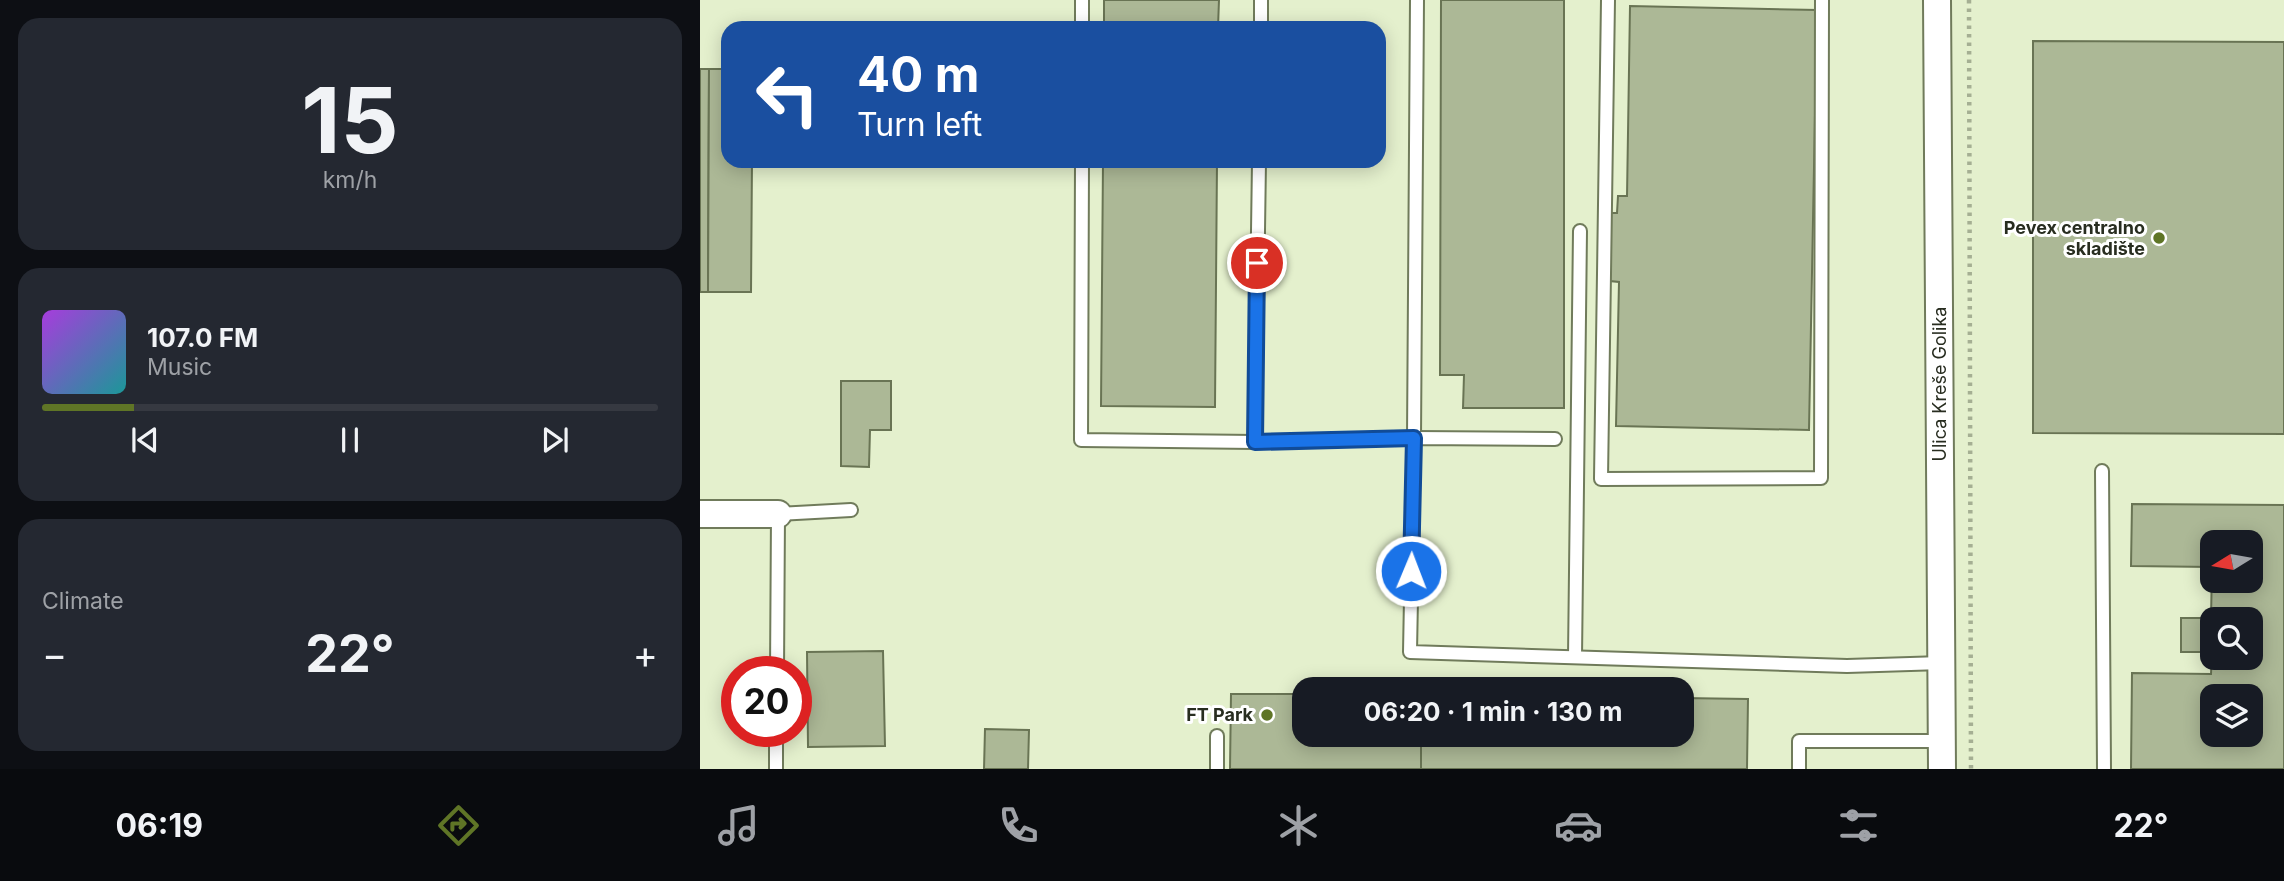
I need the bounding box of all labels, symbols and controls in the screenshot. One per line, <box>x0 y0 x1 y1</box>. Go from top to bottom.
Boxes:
text: 40 m <box>857 45 980 104</box>
icon: left <box>742 49 833 140</box>
text: 15 <box>301 65 399 175</box>
text: Turn left <box>857 105 982 144</box>
text: km/h <box>323 166 377 194</box>
place label: Pevex centralno skladište <box>2004 217 2145 259</box>
marker: Pevex centralno skladište <box>2151 230 2167 246</box>
pin <box>1227 233 1287 293</box>
icon: arrive <box>1238 244 1276 282</box>
street label: Ulica Kreše Golika <box>1929 307 1950 461</box>
text: 107.0 FM <box>147 322 258 353</box>
text: Music <box>147 353 212 381</box>
icon: previous <box>126 421 164 459</box>
icon: pause <box>331 421 369 459</box>
icon: next <box>536 421 574 459</box>
north arrow <box>2200 530 2263 593</box>
map controls <box>2200 530 2263 747</box>
position arrow <box>1374 534 1448 608</box>
text: Climate <box>42 587 124 615</box>
button: search <box>2200 607 2263 670</box>
text: 22° <box>305 622 395 685</box>
text: − <box>42 631 67 677</box>
text: + <box>633 631 658 677</box>
speed limit sign: 20 <box>721 656 812 747</box>
button: layers <box>2200 684 2263 747</box>
text: 06:20 · 1 min · 130 m <box>1364 696 1622 727</box>
place label: FT Park <box>1186 704 1254 725</box>
marker: FT Park <box>1259 707 1275 723</box>
icon: directions <box>434 801 483 850</box>
icon: music <box>714 801 763 850</box>
icon: phone <box>994 801 1043 850</box>
icon: climate <box>1274 801 1323 850</box>
icon: car <box>1554 801 1603 850</box>
icon: filters <box>1834 801 1883 850</box>
text: 06:19 <box>115 806 203 845</box>
text: 22° <box>2113 806 2168 845</box>

